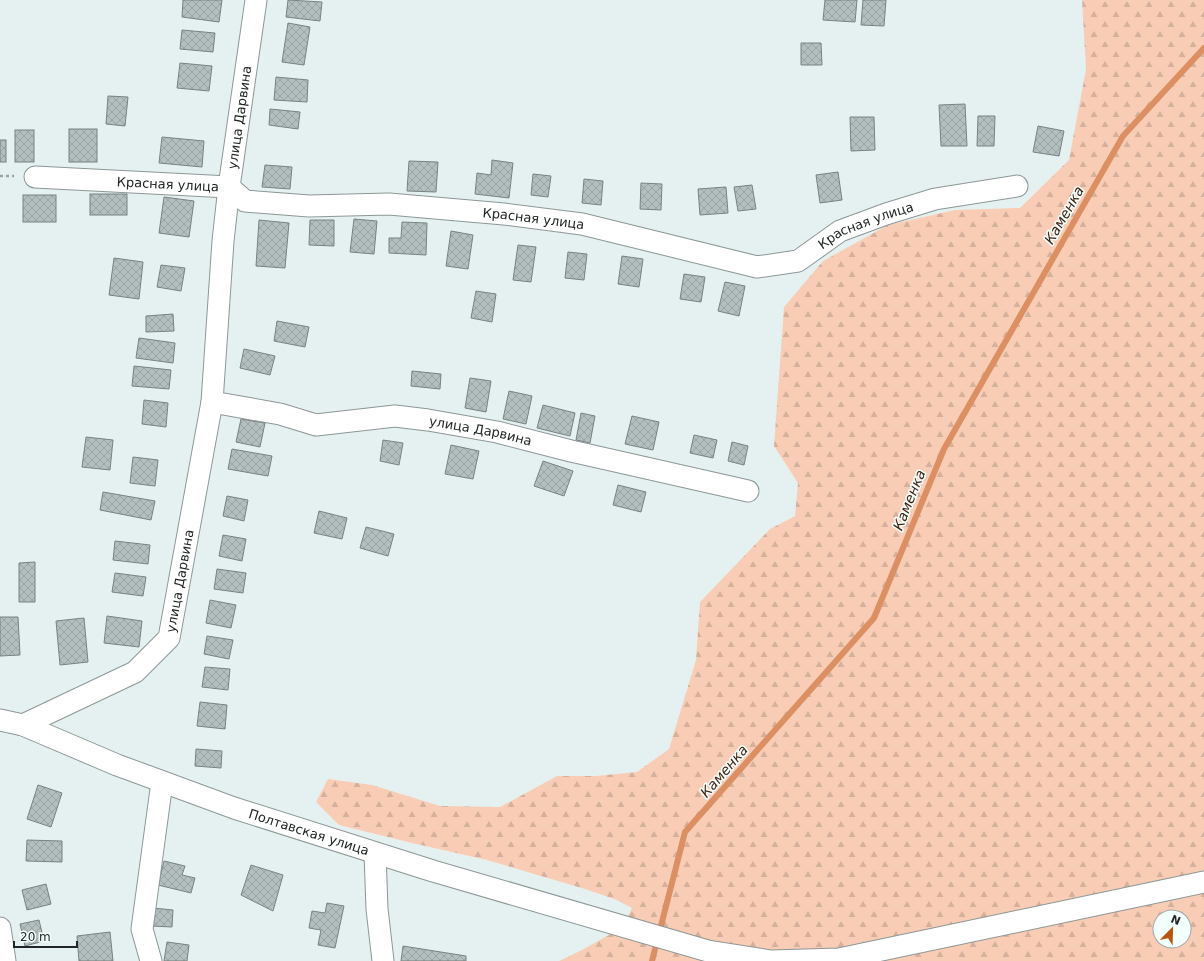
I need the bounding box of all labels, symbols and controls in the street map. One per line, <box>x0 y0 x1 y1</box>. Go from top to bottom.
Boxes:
street label: улица Дарвина <box>224 65 254 170</box>
street label: Красная улица <box>116 174 219 194</box>
water label: Каменка <box>1041 183 1087 247</box>
street label: Красная улица <box>815 199 915 252</box>
street label: Красная улица <box>482 205 585 232</box>
street label: улица Дарвина <box>428 413 533 448</box>
water label: Каменка <box>890 467 928 533</box>
street label: улица Дарвина <box>163 528 196 634</box>
water label: Каменка <box>697 742 751 800</box>
street label: Полтавская улица <box>247 806 371 858</box>
north arrow <box>1152 909 1192 949</box>
text: N <box>1169 912 1182 928</box>
scale bar <box>14 923 77 949</box>
text: 20 m <box>20 930 51 944</box>

